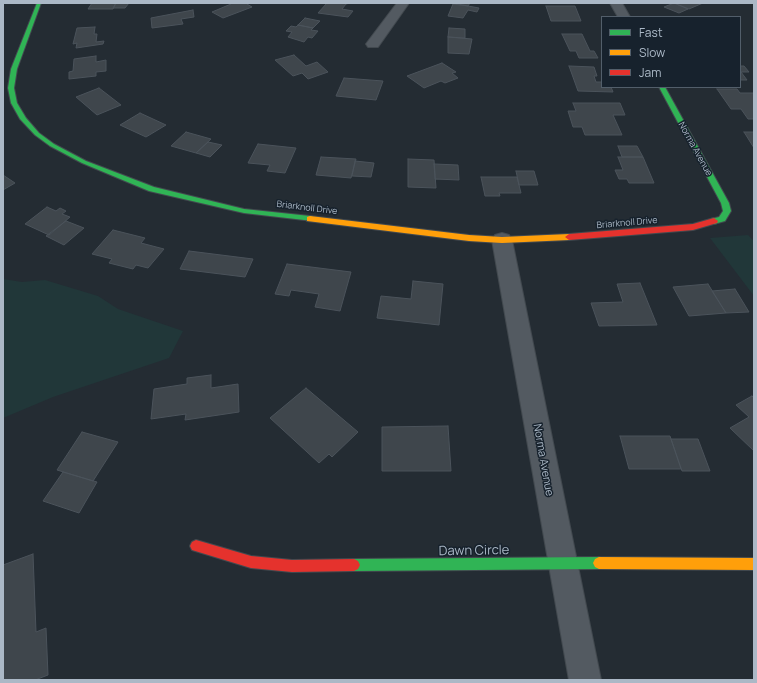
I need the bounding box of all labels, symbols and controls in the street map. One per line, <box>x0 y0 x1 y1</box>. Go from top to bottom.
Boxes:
legend <box>601 16 741 88</box>
text: Fast <box>639 24 663 41</box>
text: Slow <box>639 44 665 61</box>
text: Jam <box>639 64 661 81</box>
street label: Norma Avenue <box>676 120 714 178</box>
street label: Briarknoll Drive <box>276 199 338 217</box>
street label: Briarknoll Drive <box>596 215 658 231</box>
street label: Norma Avenue <box>530 423 556 497</box>
street label: Dawn Circle <box>439 543 509 559</box>

